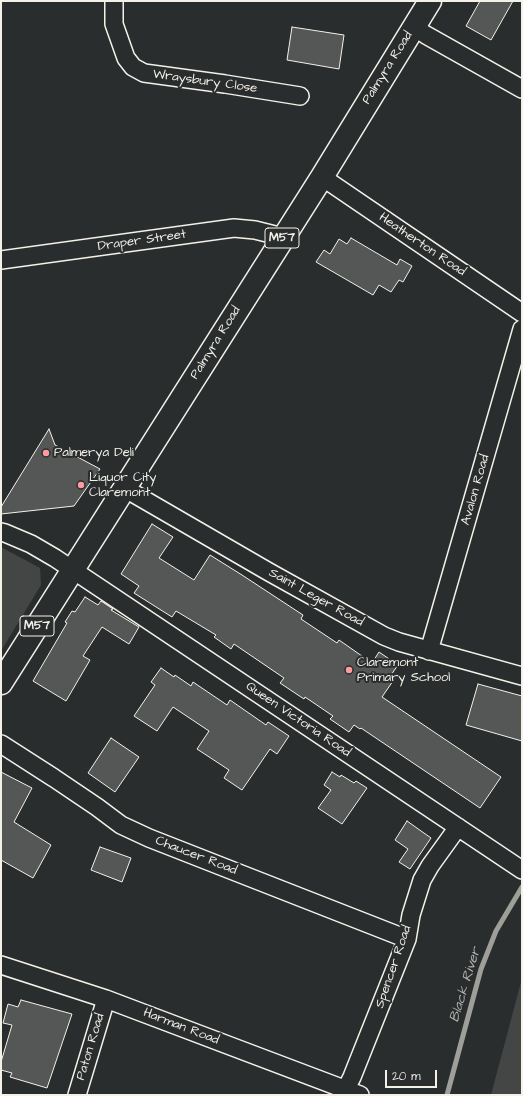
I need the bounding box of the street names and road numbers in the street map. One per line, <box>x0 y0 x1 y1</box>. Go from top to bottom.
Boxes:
street label: Palmyra Road <box>359 29 417 107</box>
street label: Wraysbury Close <box>152 67 258 97</box>
street label: Heatherton Road <box>376 210 468 280</box>
street label: Draper Street <box>97 227 187 255</box>
road number: M57 <box>265 228 299 248</box>
street label: Palmyra Road <box>187 304 245 382</box>
street label: Avalon Road <box>458 453 494 527</box>
street label: Saint Leger Road <box>266 566 366 630</box>
road number: M57 <box>20 616 54 636</box>
street label: Queen Victoria Road <box>242 679 354 761</box>
street label: Chaucer Road <box>153 833 239 879</box>
street label: Spencer Road <box>373 924 415 1010</box>
street label: Harman Road <box>141 1005 221 1049</box>
street label: Paton Road <box>73 1012 109 1082</box>

